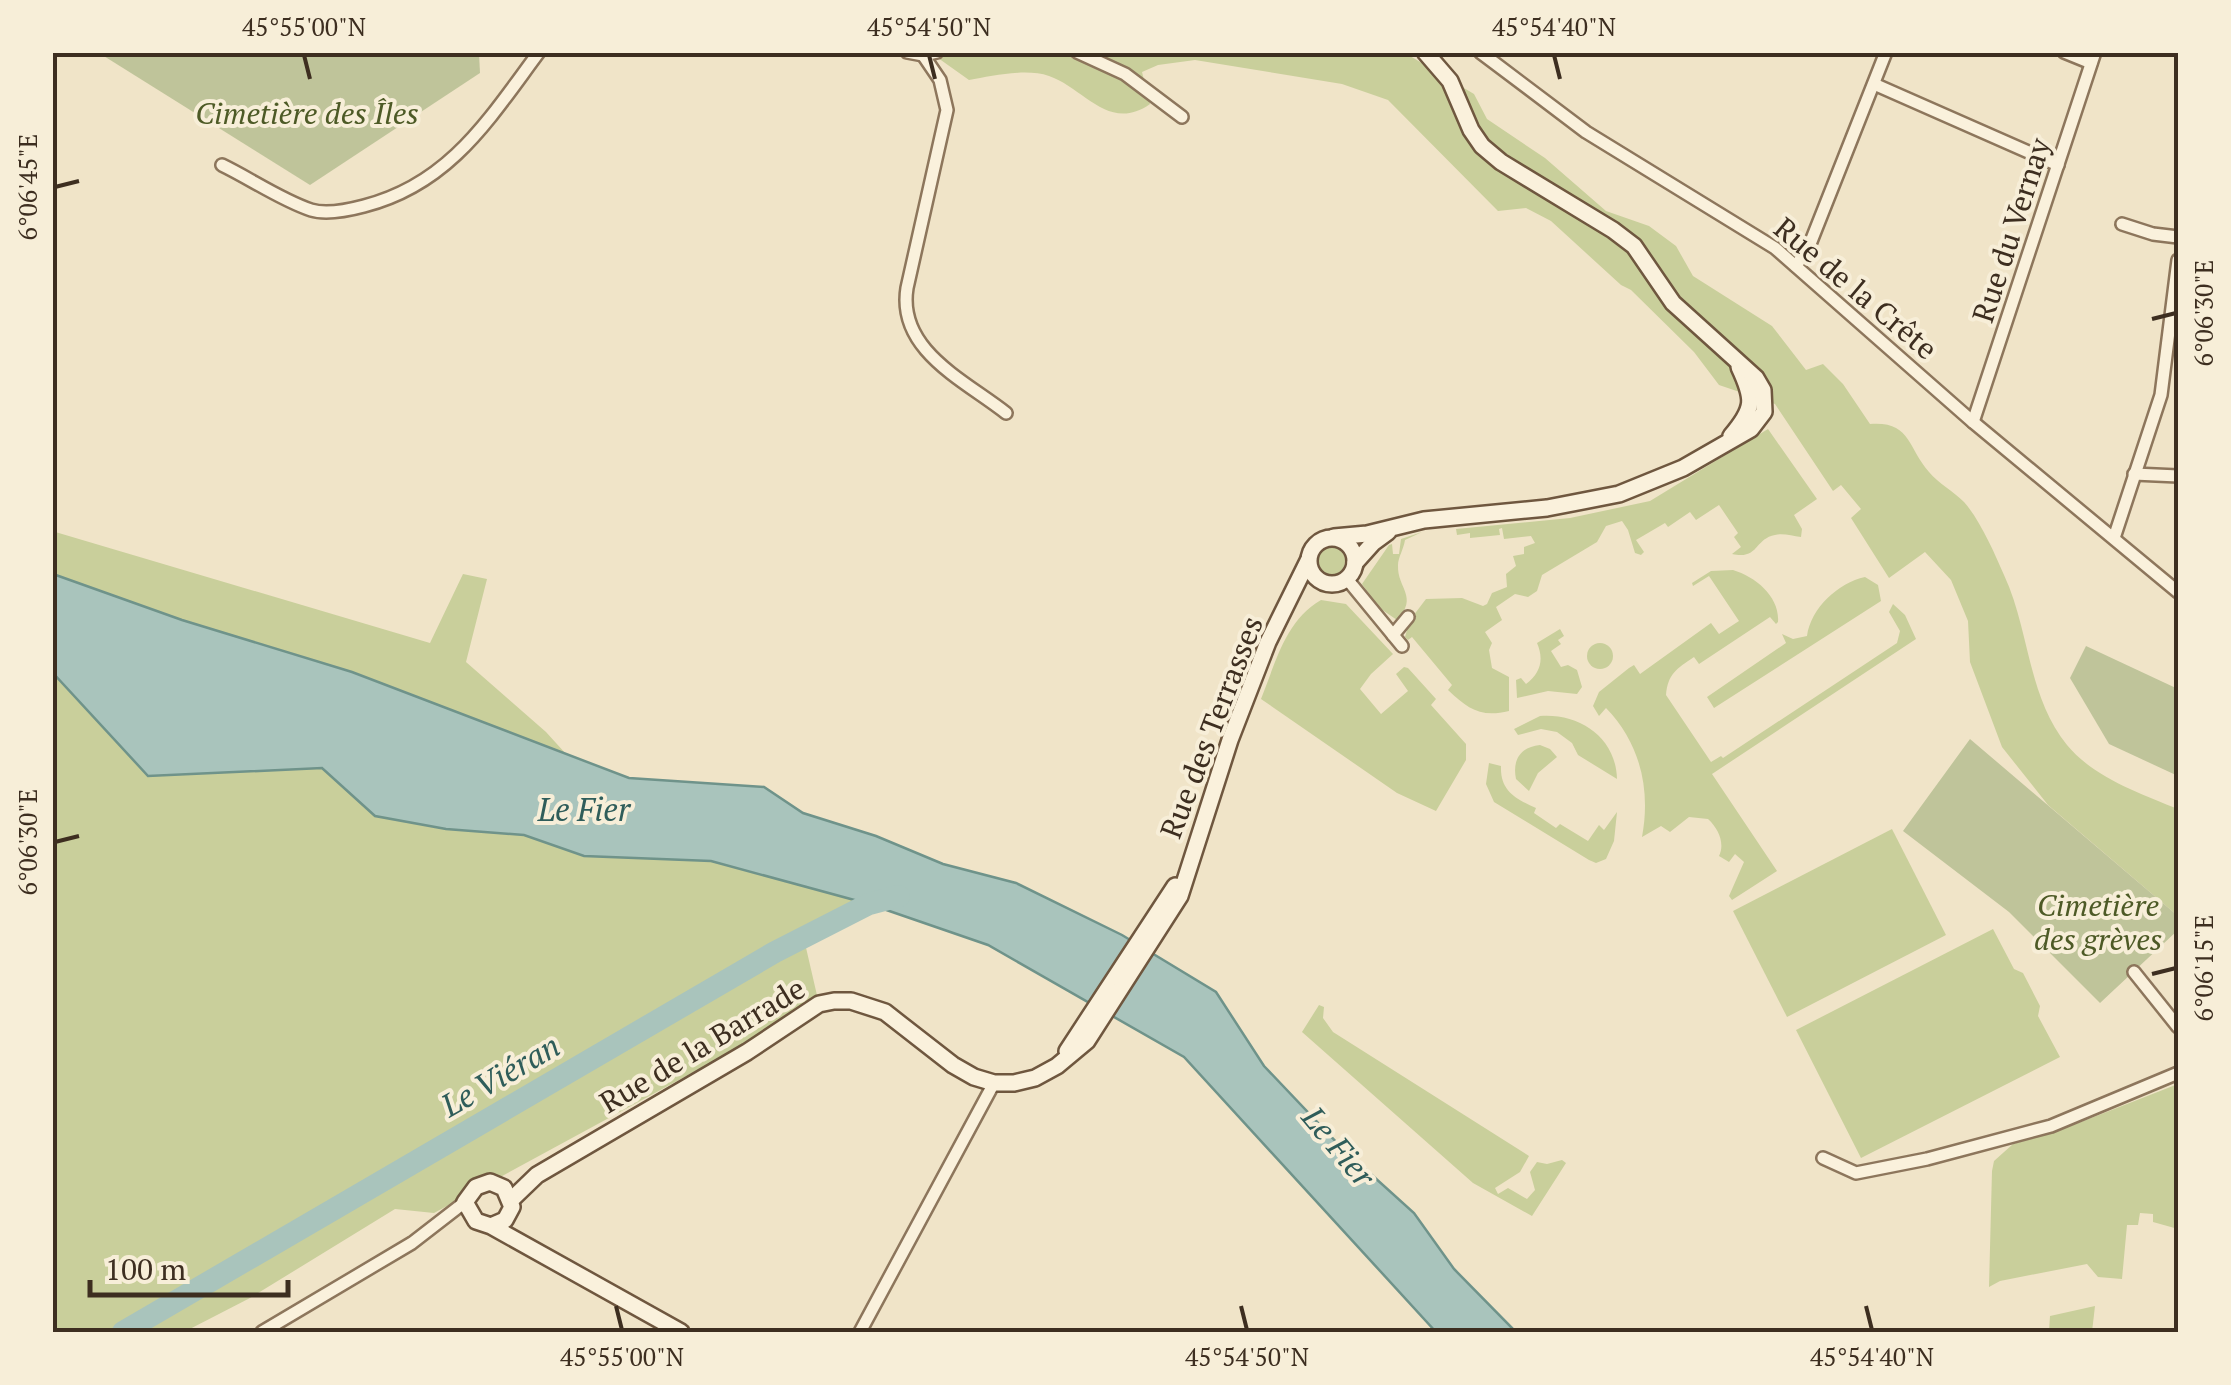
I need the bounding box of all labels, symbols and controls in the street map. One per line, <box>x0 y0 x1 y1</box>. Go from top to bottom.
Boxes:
text: 45°55'00"N <box>242 10 366 43</box>
text: 45°54'50"N <box>867 10 991 43</box>
text: 45°54'40"N <box>1492 10 1616 43</box>
park label: Cimetière des Îles <box>195 93 419 133</box>
street label: Rue du Vernay <box>1962 132 2060 327</box>
text: 6°06'45"E <box>11 134 44 240</box>
street label: Rue de la Crête <box>1766 208 1946 368</box>
text: 6°06'30"E <box>2187 260 2220 366</box>
street label: Rue des Terrasses <box>1150 610 1272 844</box>
water label: Le Fier <box>537 788 632 830</box>
text: 6°06'30"E <box>11 789 44 895</box>
park label: Cimetière des grèves <box>2034 885 2162 959</box>
text: 6°06'15"E <box>2187 915 2220 1021</box>
street label: Rue de la Barrade <box>592 968 812 1122</box>
water label: Le Viéran <box>432 1024 567 1126</box>
water label: Le Fier <box>1293 1096 1386 1196</box>
scale bar <box>90 1235 288 1297</box>
text: 100 m <box>105 1249 186 1289</box>
text: 45°55'00"N <box>560 1340 684 1373</box>
text: 45°54'50"N <box>1185 1340 1309 1373</box>
text: 45°54'40"N <box>1810 1340 1934 1373</box>

